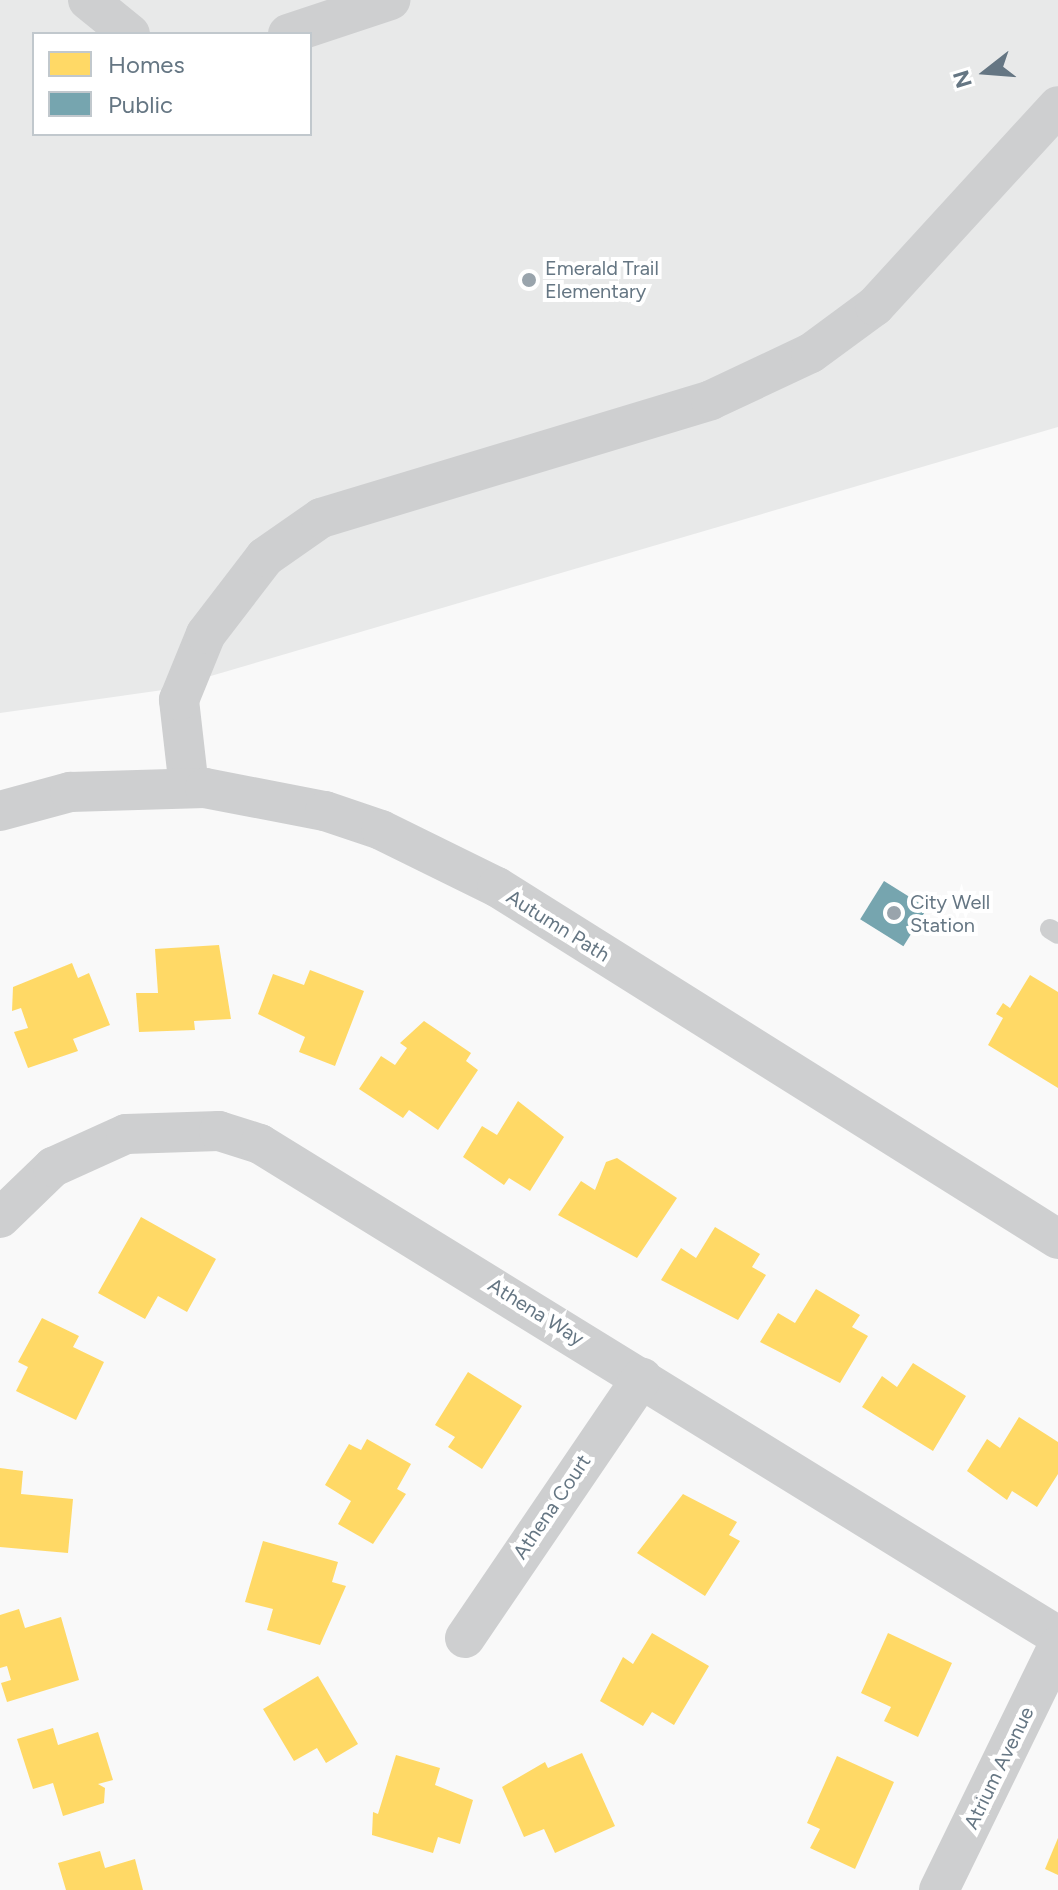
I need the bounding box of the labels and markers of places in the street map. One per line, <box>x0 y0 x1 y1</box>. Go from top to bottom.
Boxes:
place label: Emerald Trail Elementary <box>545 256 659 303</box>
marker: Emerald Trail Elementary <box>520 271 538 289</box>
place label: City Well Station <box>910 890 990 937</box>
marker: City Well Station <box>885 904 903 922</box>

